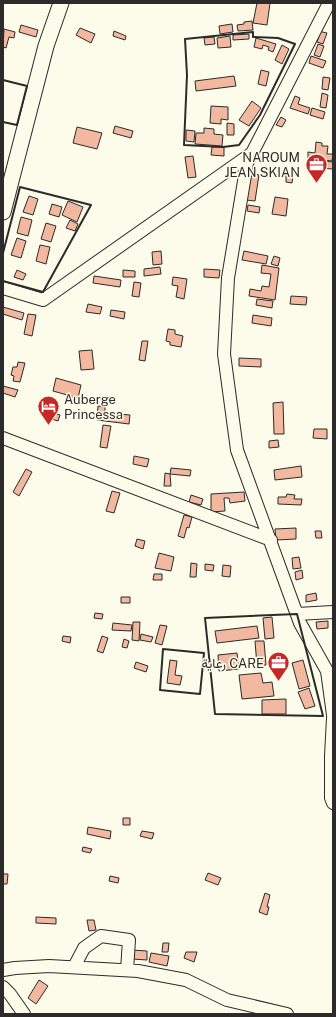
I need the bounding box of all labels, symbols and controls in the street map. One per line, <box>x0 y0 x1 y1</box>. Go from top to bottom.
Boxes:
place label: NAROUM JEAN SKIAN <box>225 150 300 180</box>
office icon: NAROUM JEAN SKIAN <box>303 151 329 184</box>
place label: Auberge Princessa <box>64 392 123 422</box>
hotel icon: Auberge Princessa <box>35 393 61 426</box>
office icon: رعاية CARE <box>266 650 292 683</box>
place label: رعاية CARE <box>202 656 264 672</box>

